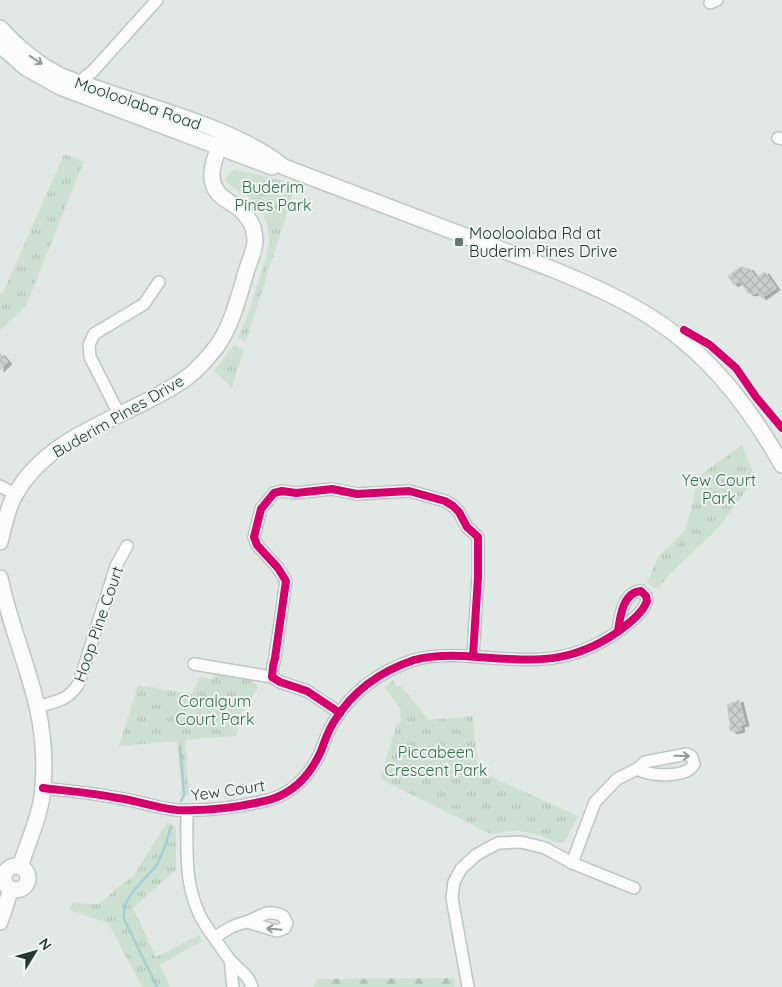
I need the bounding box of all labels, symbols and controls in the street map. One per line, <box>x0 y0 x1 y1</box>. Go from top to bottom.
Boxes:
one-way arrow <box>29 55 43 66</box>
street label: Mooloolaba Road <box>72 72 204 134</box>
park label: Buderim Pines Park <box>235 177 312 215</box>
place label: Mooloolaba Rd at Buderim Pines Drive <box>469 223 617 261</box>
marker: Mooloolaba Rd at Buderim Pines Drive <box>453 236 465 248</box>
street label: Buderim Pines Drive <box>49 370 187 462</box>
park label: Yew Court Park <box>682 470 756 508</box>
street label: Hoop Pine Court <box>69 563 127 685</box>
park label: Coralgum Court Park <box>175 691 255 729</box>
park label: Piccabeen Crescent Park <box>384 742 488 780</box>
one-way arrow <box>674 751 690 761</box>
street label: Yew Court <box>190 775 266 805</box>
one-way arrow <box>267 924 283 933</box>
north arrow <box>10 927 60 977</box>
text: N <box>35 935 56 954</box>

